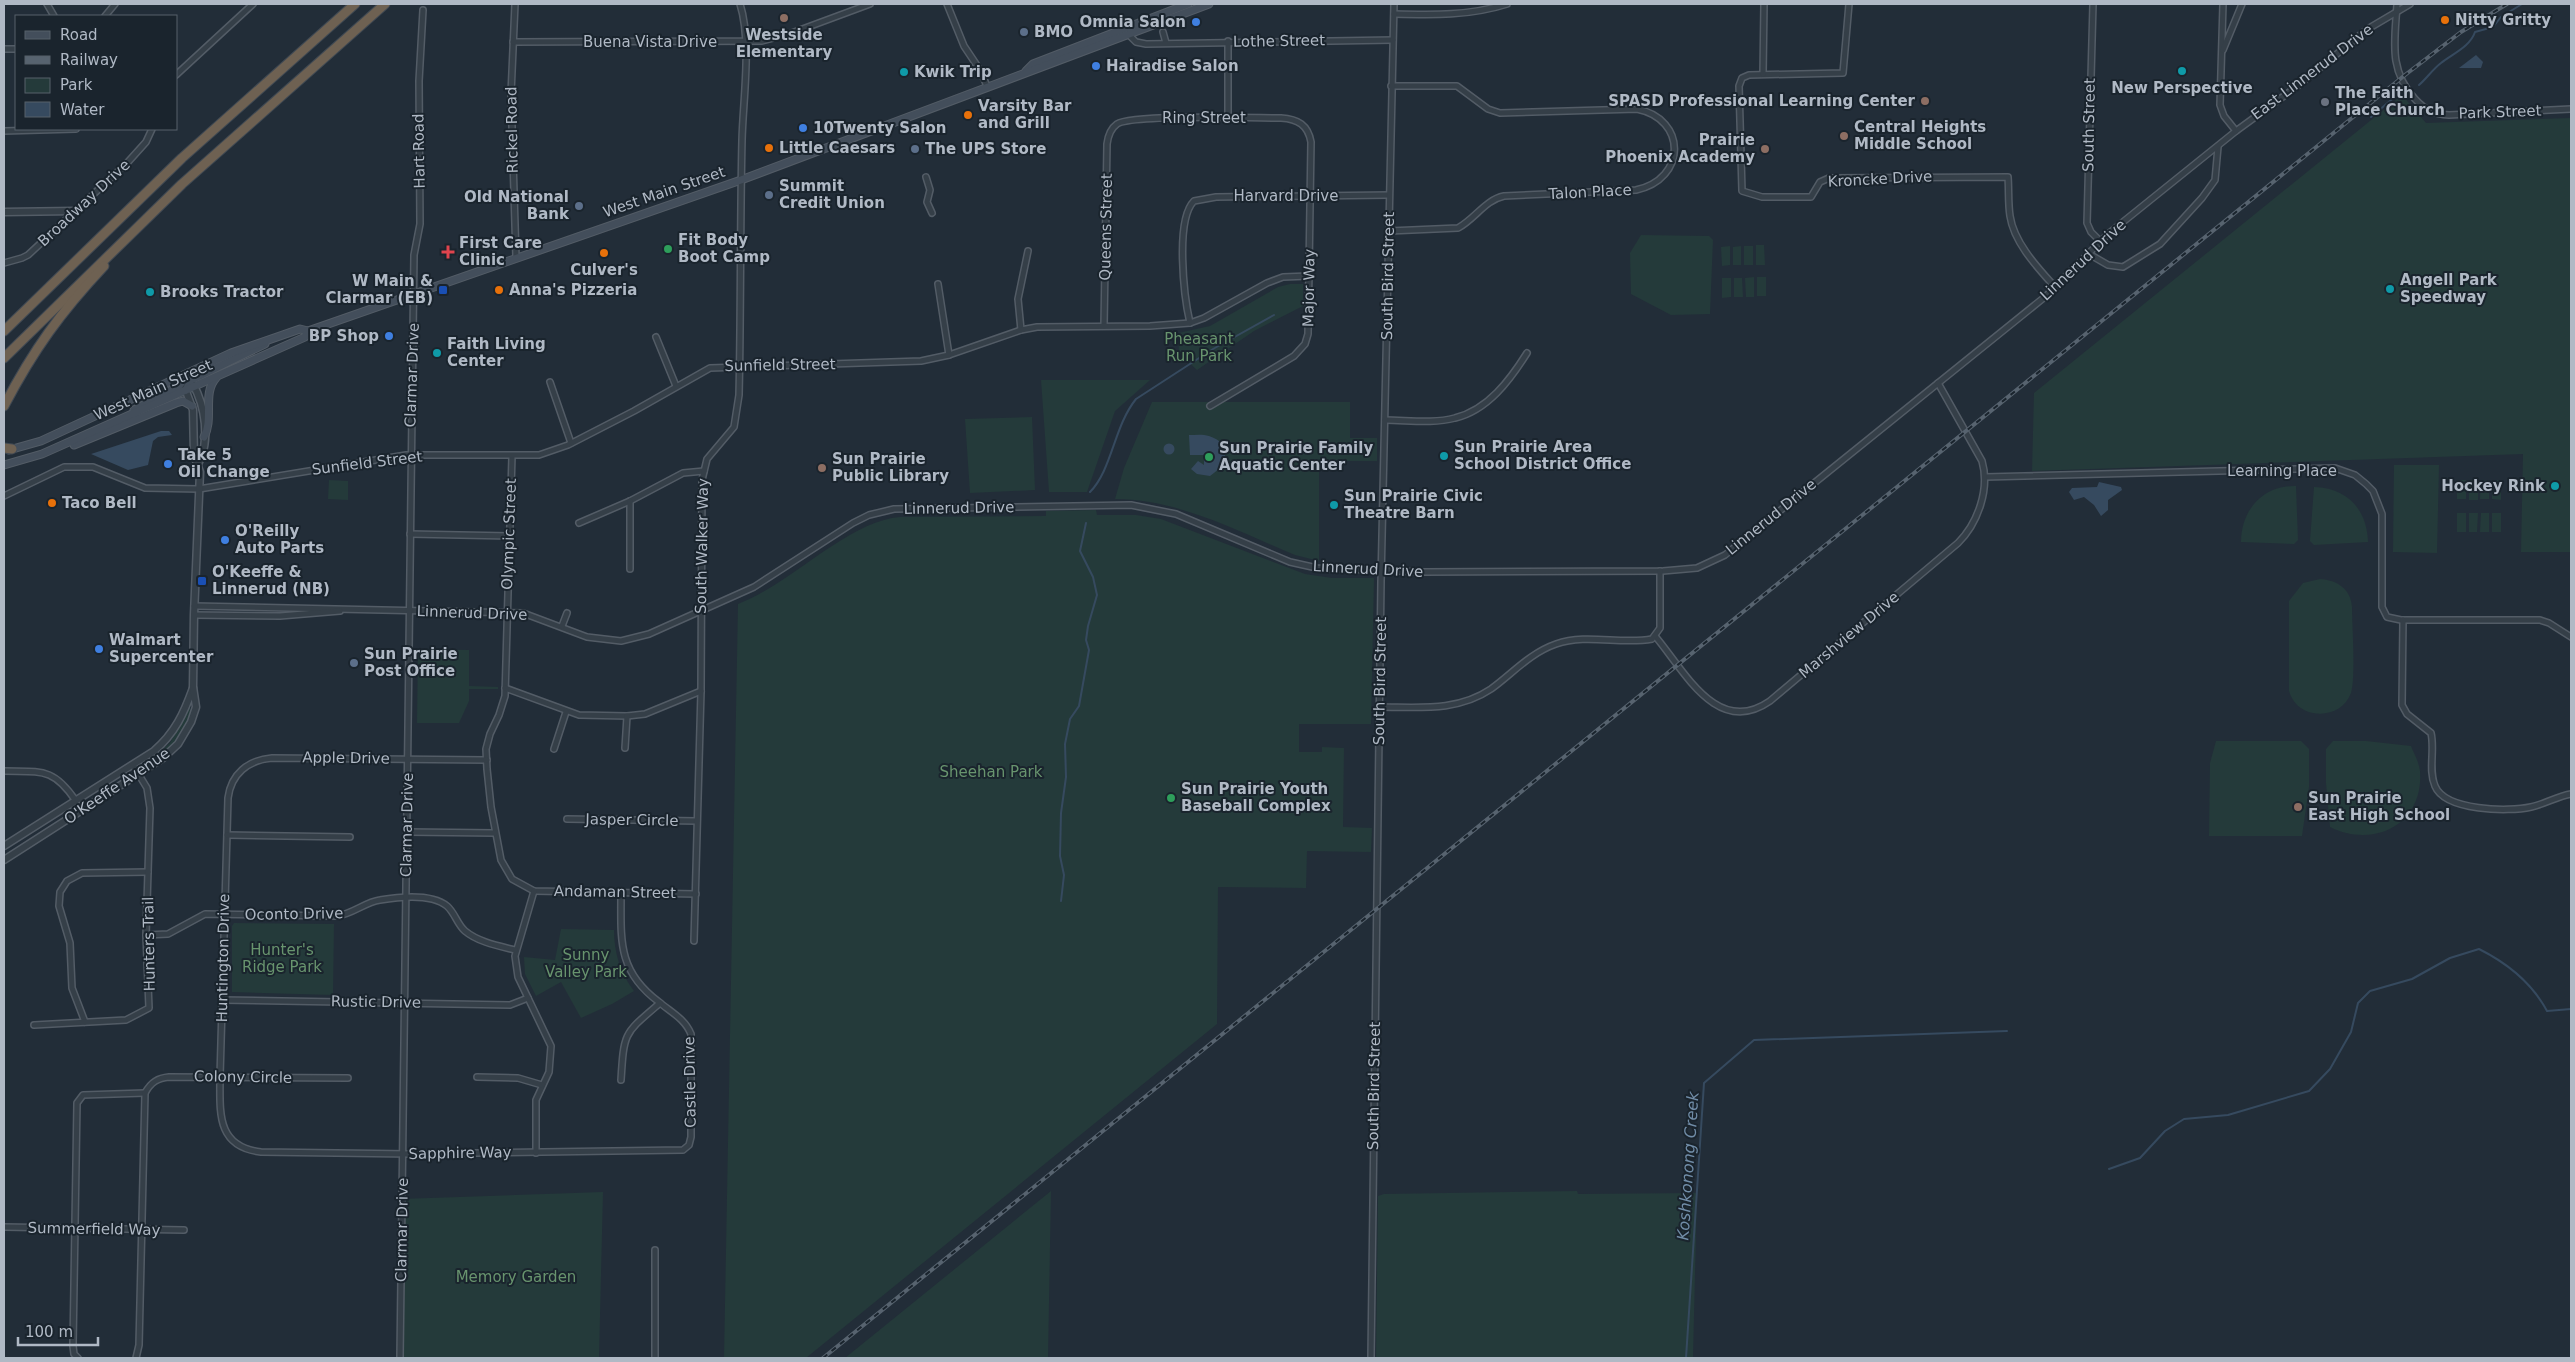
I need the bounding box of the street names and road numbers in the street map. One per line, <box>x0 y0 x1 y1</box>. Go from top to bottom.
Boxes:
street label: East Linnerud Drive <box>2248 20 2376 124</box>
street label: Lothe Street <box>1233 31 1325 51</box>
street label: Buena Vista Drive <box>583 33 717 51</box>
street label: South Street <box>2079 78 2099 172</box>
street label: Rickel Road <box>502 86 522 174</box>
street label: Park Street <box>2458 102 2542 122</box>
street label: Ring Street <box>1162 109 1246 127</box>
street label: Hart Road <box>409 113 429 189</box>
street label: Broadway Drive <box>34 156 134 250</box>
street label: West Main Street <box>601 163 727 221</box>
street label: Kroncke Drive <box>1827 167 1933 191</box>
street label: Queens Street <box>1096 173 1116 281</box>
street label: Talon Place <box>1547 181 1632 203</box>
street label: Harvard Drive <box>1234 187 1338 205</box>
street label: South Bird Street <box>1378 211 1398 340</box>
street label: Linnerud Drive <box>2036 216 2130 304</box>
street label: Major Way <box>1299 249 1319 327</box>
street label: Clarmar Drive <box>401 322 423 428</box>
street label: Sunfield Street <box>724 355 836 375</box>
street label: West Main Street <box>91 356 215 424</box>
street label: Sunfield Street <box>311 447 423 479</box>
street label: Learning Place <box>2227 462 2337 480</box>
street label: Linnerud Drive <box>1722 475 1820 559</box>
street label: Olympic Street <box>498 478 520 590</box>
street label: South Walker Way <box>692 478 712 614</box>
street label: Linnerud Drive <box>903 498 1015 518</box>
street label: Linnerud Drive <box>1312 557 1424 581</box>
street label: Marshview Drive <box>1795 588 1903 682</box>
street label: Linnerud Drive <box>416 602 528 624</box>
street label: South Bird Street <box>1370 616 1390 745</box>
street label: O'Keeffe Avenue <box>61 744 173 828</box>
street label: Apple Drive <box>302 748 390 768</box>
street label: Clarmar Drive <box>397 773 417 877</box>
street label: Jasper Circle <box>584 810 679 830</box>
street label: Andaman Street <box>554 882 676 902</box>
street label: Huntington Drive <box>213 894 233 1022</box>
street label: Hunters Trail <box>139 896 159 992</box>
street label: Oconto Drive <box>245 904 343 924</box>
street label: Rustic Drive <box>331 992 421 1012</box>
street label: South Bird Street <box>1364 1021 1384 1150</box>
street label: Castle Drive <box>680 1036 700 1128</box>
street label: Colony Circle <box>194 1067 292 1087</box>
street label: Sapphire Way <box>408 1143 512 1163</box>
street label: Clarmar Drive <box>392 1178 412 1282</box>
street label: Summerfield Way <box>27 1219 161 1239</box>

